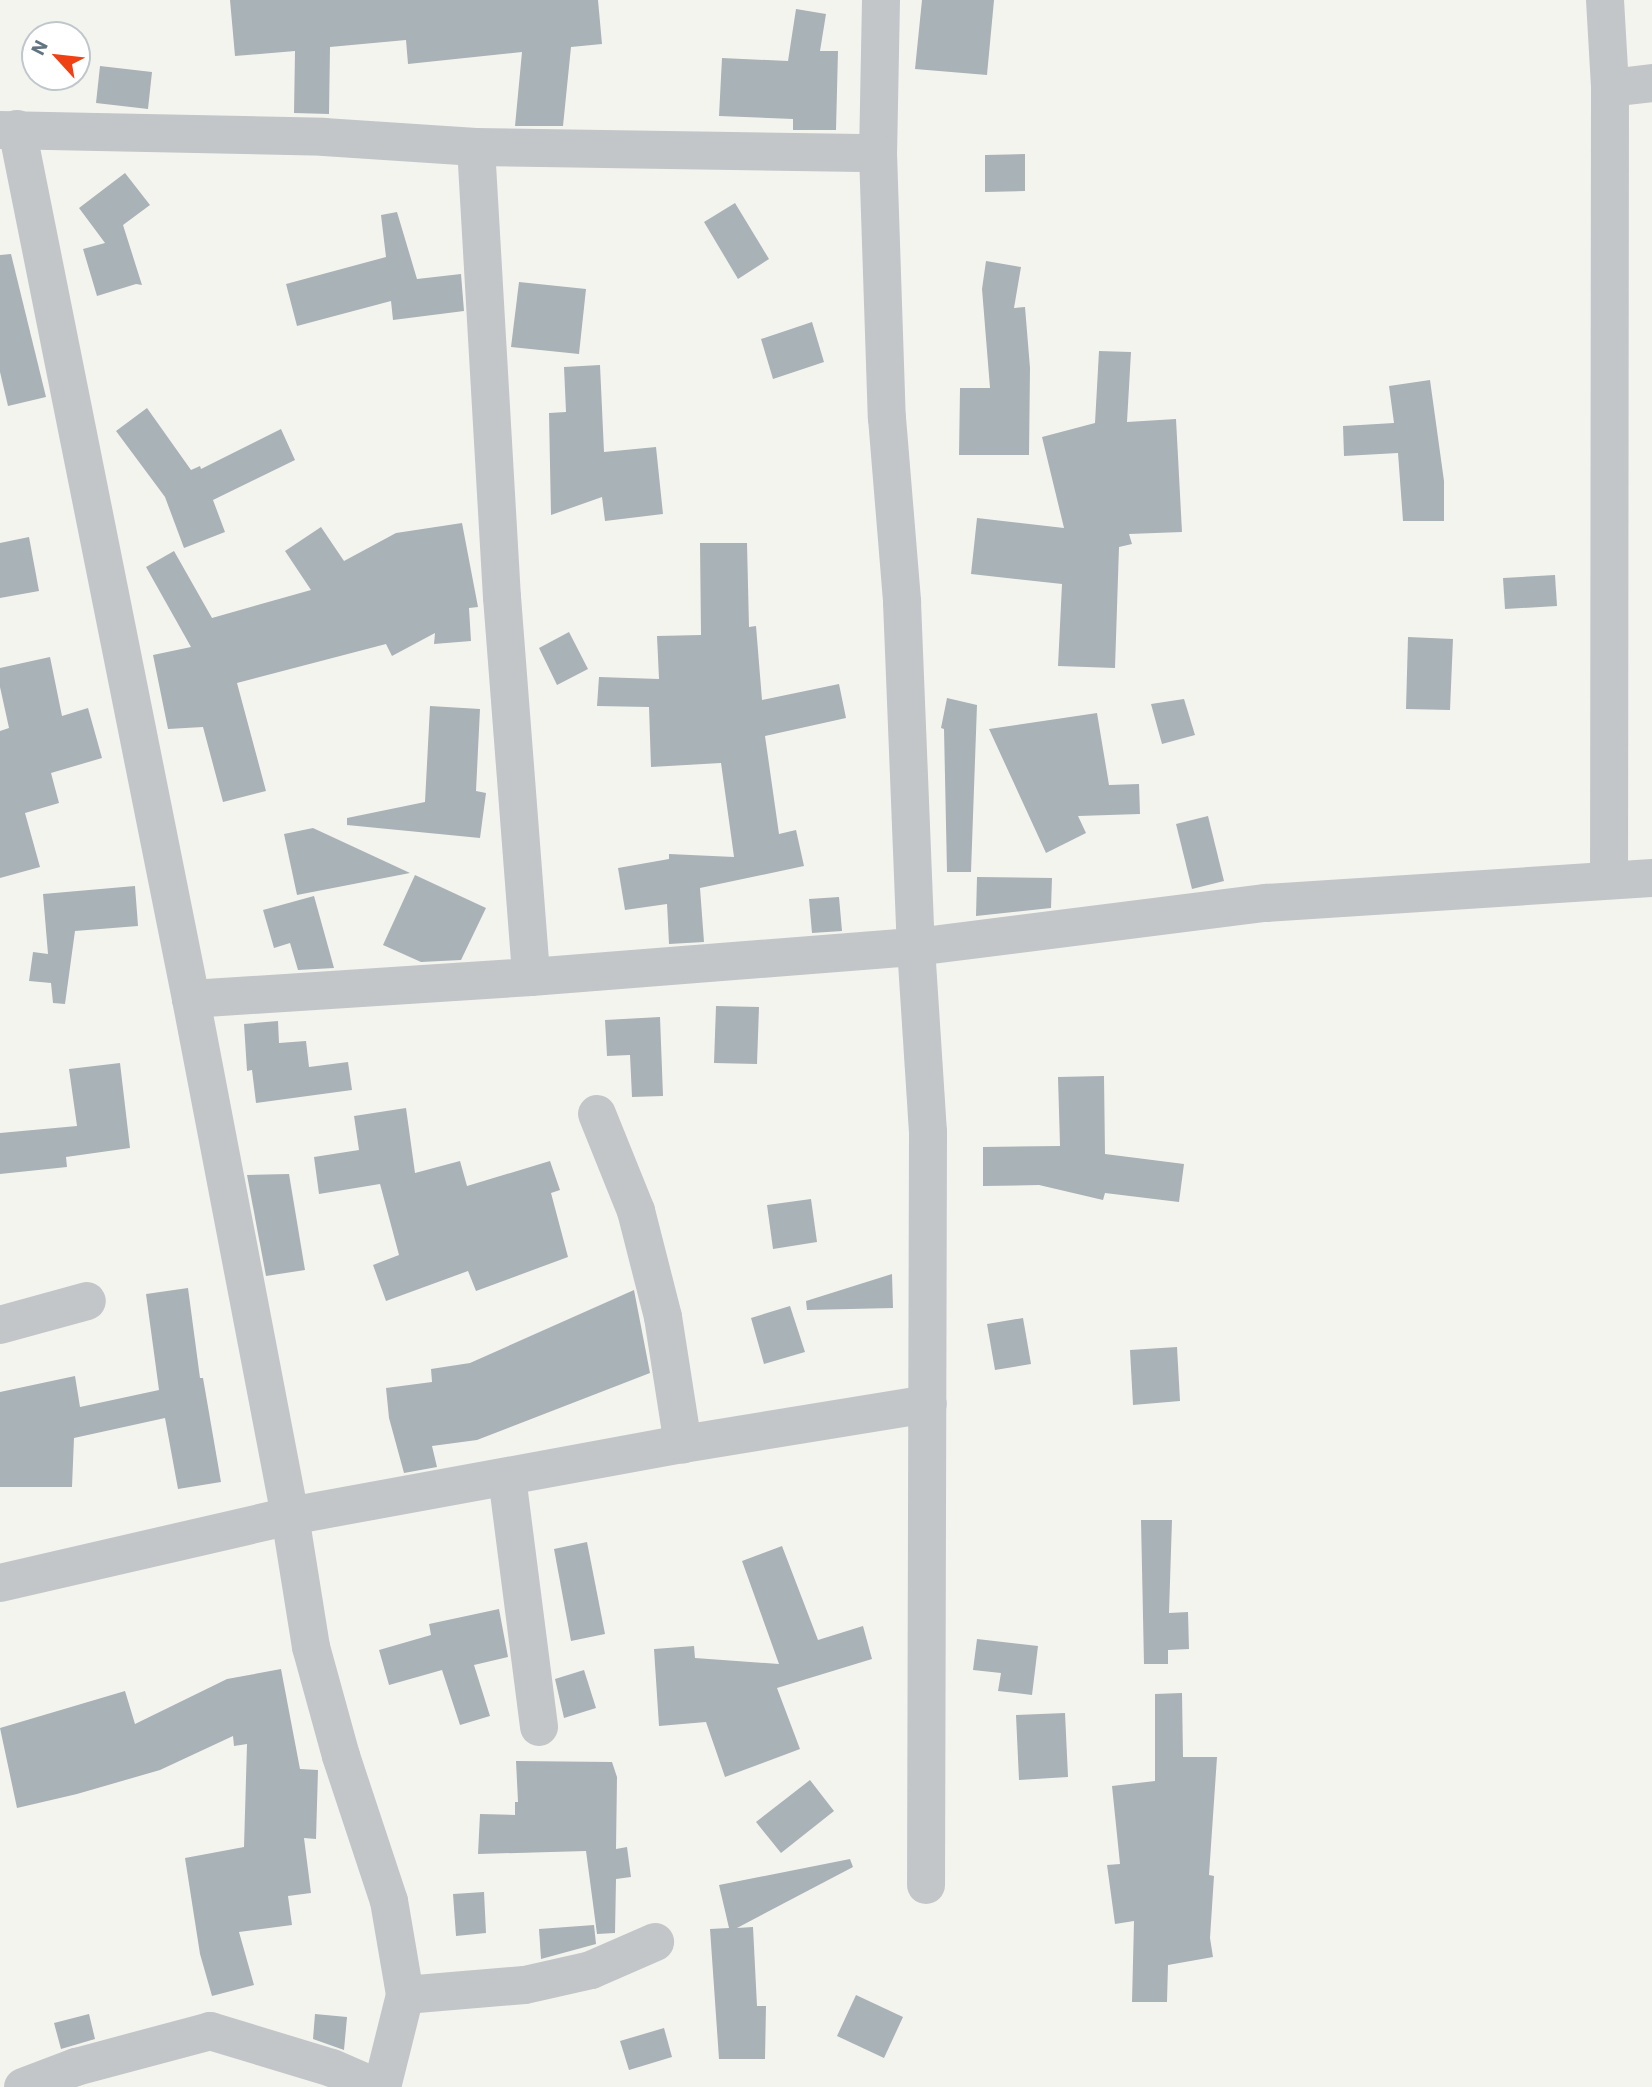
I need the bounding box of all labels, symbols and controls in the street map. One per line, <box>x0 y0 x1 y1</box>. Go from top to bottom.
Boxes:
north arrow <box>21 21 91 91</box>
text: N <box>25 36 53 59</box>

